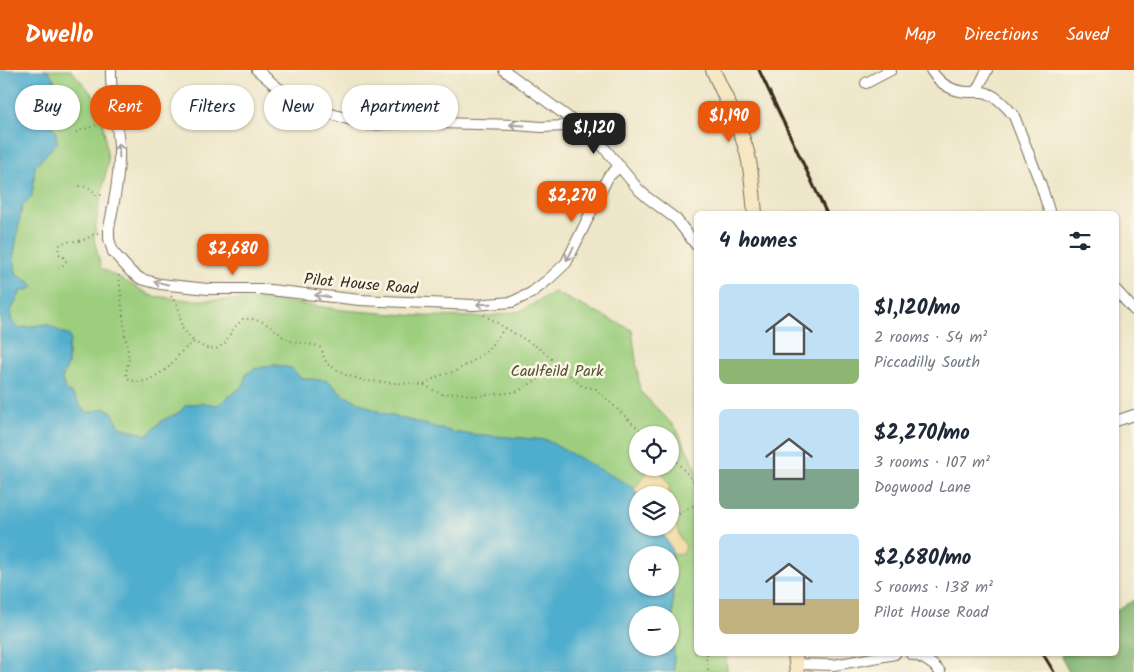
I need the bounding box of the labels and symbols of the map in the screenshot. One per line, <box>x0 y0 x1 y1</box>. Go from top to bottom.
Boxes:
pin: $1,190 <box>688 100 770 143</box>
pin: $1,120 <box>553 112 635 155</box>
one-way arrow <box>509 120 525 129</box>
one-way arrow <box>114 143 124 159</box>
pin: $2,270 <box>531 180 613 223</box>
pin: $2,680 <box>192 234 274 276</box>
one-way arrow <box>565 246 575 260</box>
street label: Pilot House Road <box>303 267 420 302</box>
one-way arrow <box>153 278 169 287</box>
one-way arrow <box>315 291 331 301</box>
one-way arrow <box>477 300 493 309</box>
park label: Caulfeild Park <box>510 359 604 384</box>

